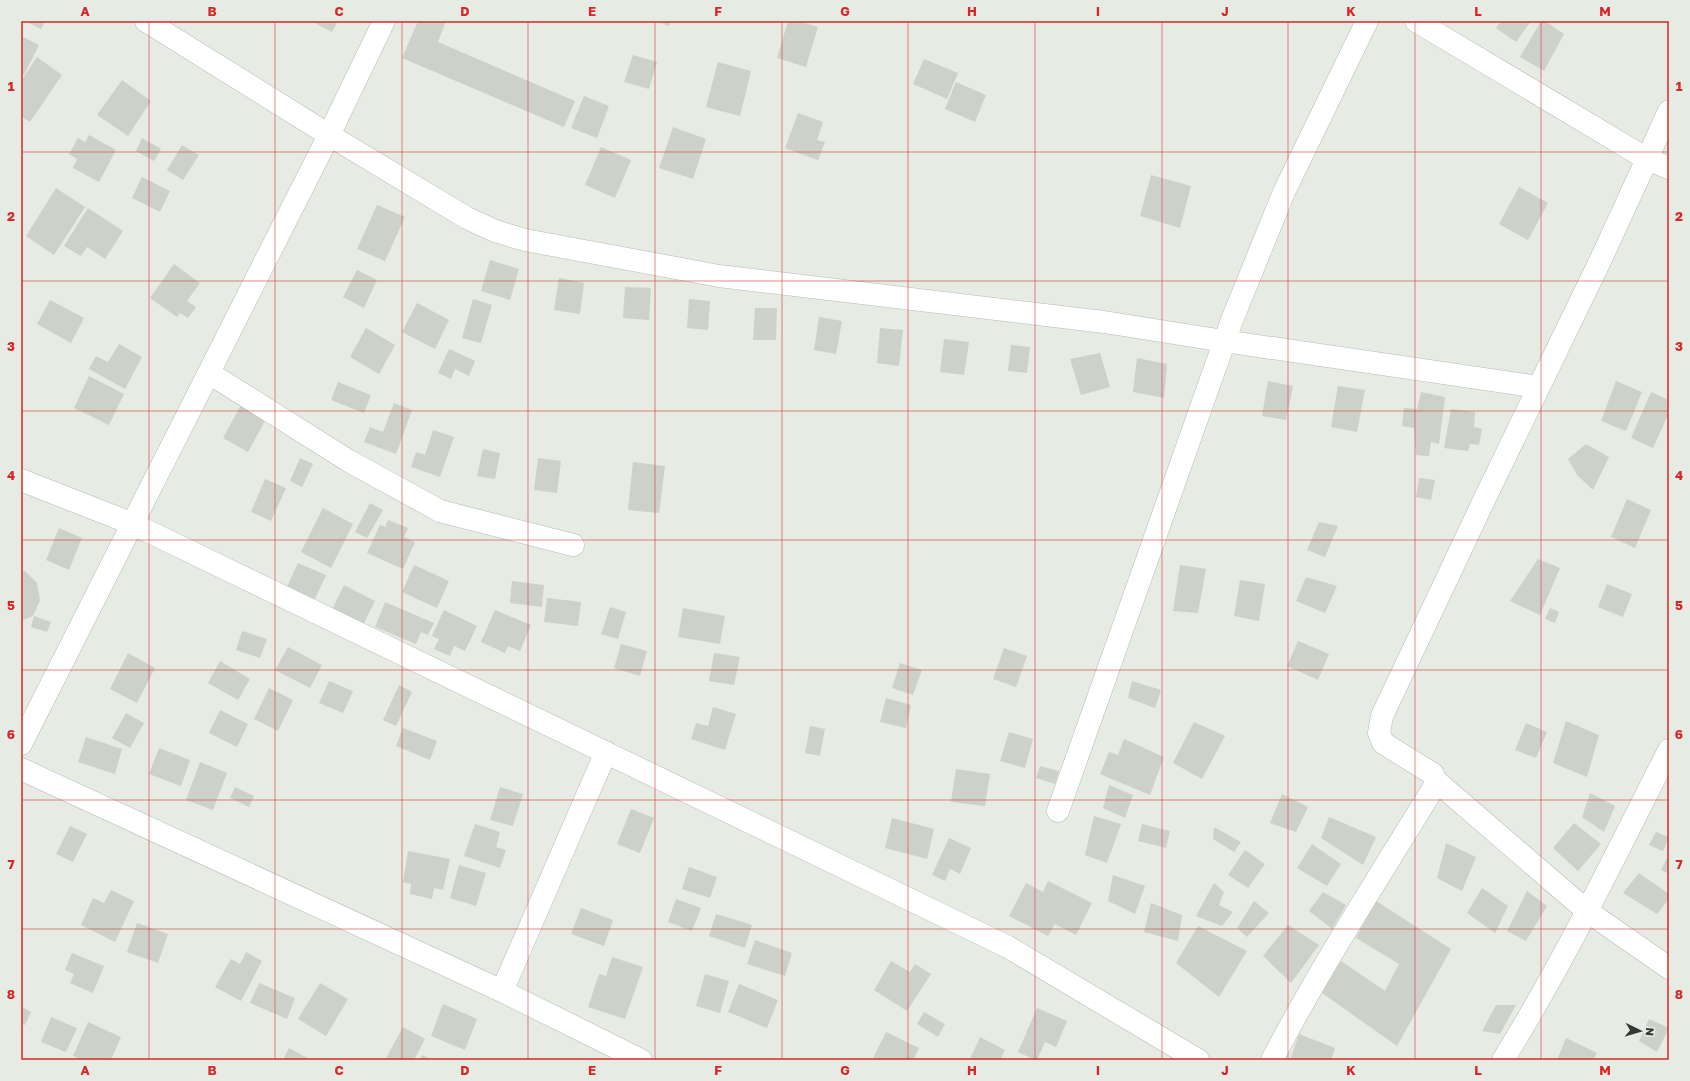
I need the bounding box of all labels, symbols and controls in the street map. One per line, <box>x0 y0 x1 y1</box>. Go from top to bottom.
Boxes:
text: A <box>80 3 90 19</box>
text: B <box>207 3 217 19</box>
text: C <box>334 3 344 19</box>
text: D <box>460 3 470 19</box>
text: E <box>588 3 596 19</box>
text: F <box>714 3 722 19</box>
text: G <box>840 3 850 19</box>
text: H <box>967 3 977 19</box>
text: I <box>1096 3 1100 19</box>
text: J <box>1221 3 1229 19</box>
text: K <box>1346 3 1356 19</box>
text: L <box>1474 3 1482 19</box>
text: M <box>1599 3 1611 19</box>
text: 1 <box>8 78 15 94</box>
text: 1 <box>1676 78 1683 94</box>
text: 2 <box>7 208 15 224</box>
text: 2 <box>1675 208 1683 224</box>
text: 3 <box>7 338 15 354</box>
text: 3 <box>1675 338 1683 354</box>
text: 4 <box>7 467 15 483</box>
text: 4 <box>1675 467 1683 483</box>
text: 5 <box>7 597 15 613</box>
text: 5 <box>1675 597 1683 613</box>
text: 6 <box>7 726 15 742</box>
text: 6 <box>1675 726 1683 742</box>
text: 7 <box>7 856 15 872</box>
text: 7 <box>1675 856 1683 872</box>
text: 8 <box>7 986 15 1002</box>
text: 8 <box>1675 986 1683 1002</box>
north arrow <box>1620 1011 1660 1051</box>
text: N <box>1644 1027 1657 1037</box>
text: A <box>80 1062 90 1078</box>
text: B <box>207 1062 217 1078</box>
text: C <box>334 1062 344 1078</box>
text: D <box>460 1062 470 1078</box>
text: E <box>588 1062 596 1078</box>
text: F <box>714 1062 722 1078</box>
text: G <box>840 1062 850 1078</box>
text: H <box>967 1062 977 1078</box>
text: I <box>1096 1062 1100 1078</box>
text: J <box>1221 1062 1229 1078</box>
text: K <box>1346 1062 1356 1078</box>
text: L <box>1474 1062 1482 1078</box>
text: M <box>1599 1062 1611 1078</box>

